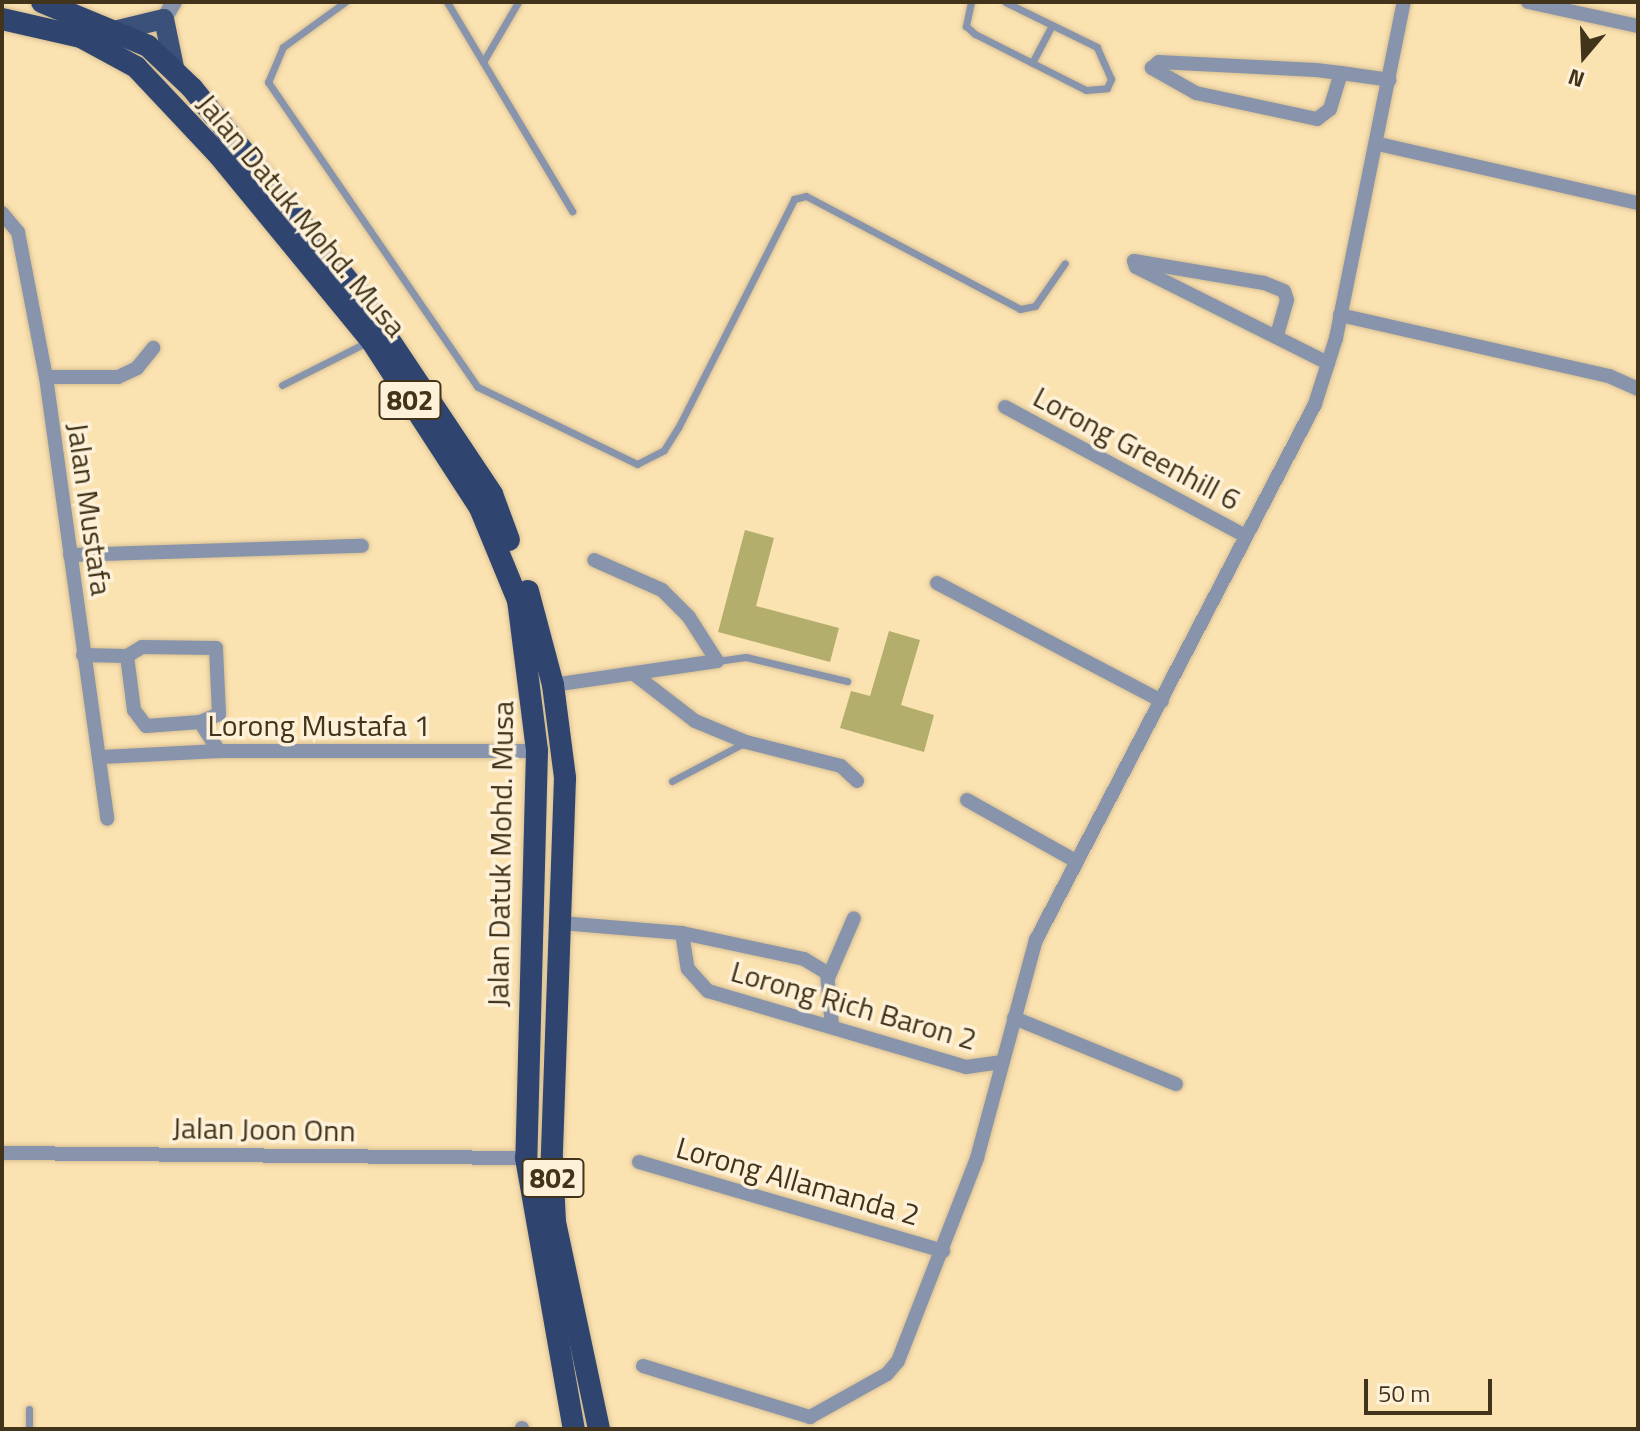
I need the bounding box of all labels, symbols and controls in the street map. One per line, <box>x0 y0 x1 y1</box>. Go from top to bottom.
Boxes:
north arrow <box>1544 16 1624 96</box>
text: N <box>1563 60 1589 97</box>
street label: Jalan Datuk Mohd. Musa <box>190 86 414 344</box>
road number: 802 <box>378 376 442 424</box>
street label: Lorong Greenhill 6 <box>1027 378 1247 518</box>
street label: Jalan Mustafa <box>60 420 120 598</box>
street label: Jalan Datuk Mohd. Musa <box>479 701 521 1007</box>
street label: Lorong Mustafa 1 <box>207 707 431 743</box>
street label: Lorong Rich Baron 2 <box>727 953 981 1057</box>
street label: Jalan Joon Onn <box>172 1109 356 1149</box>
street label: Lorong Allamanda 2 <box>672 1129 924 1233</box>
road number: 802 <box>521 1154 585 1202</box>
scale bar <box>1368 1363 1496 1413</box>
text: 50 m <box>1378 1375 1430 1411</box>

